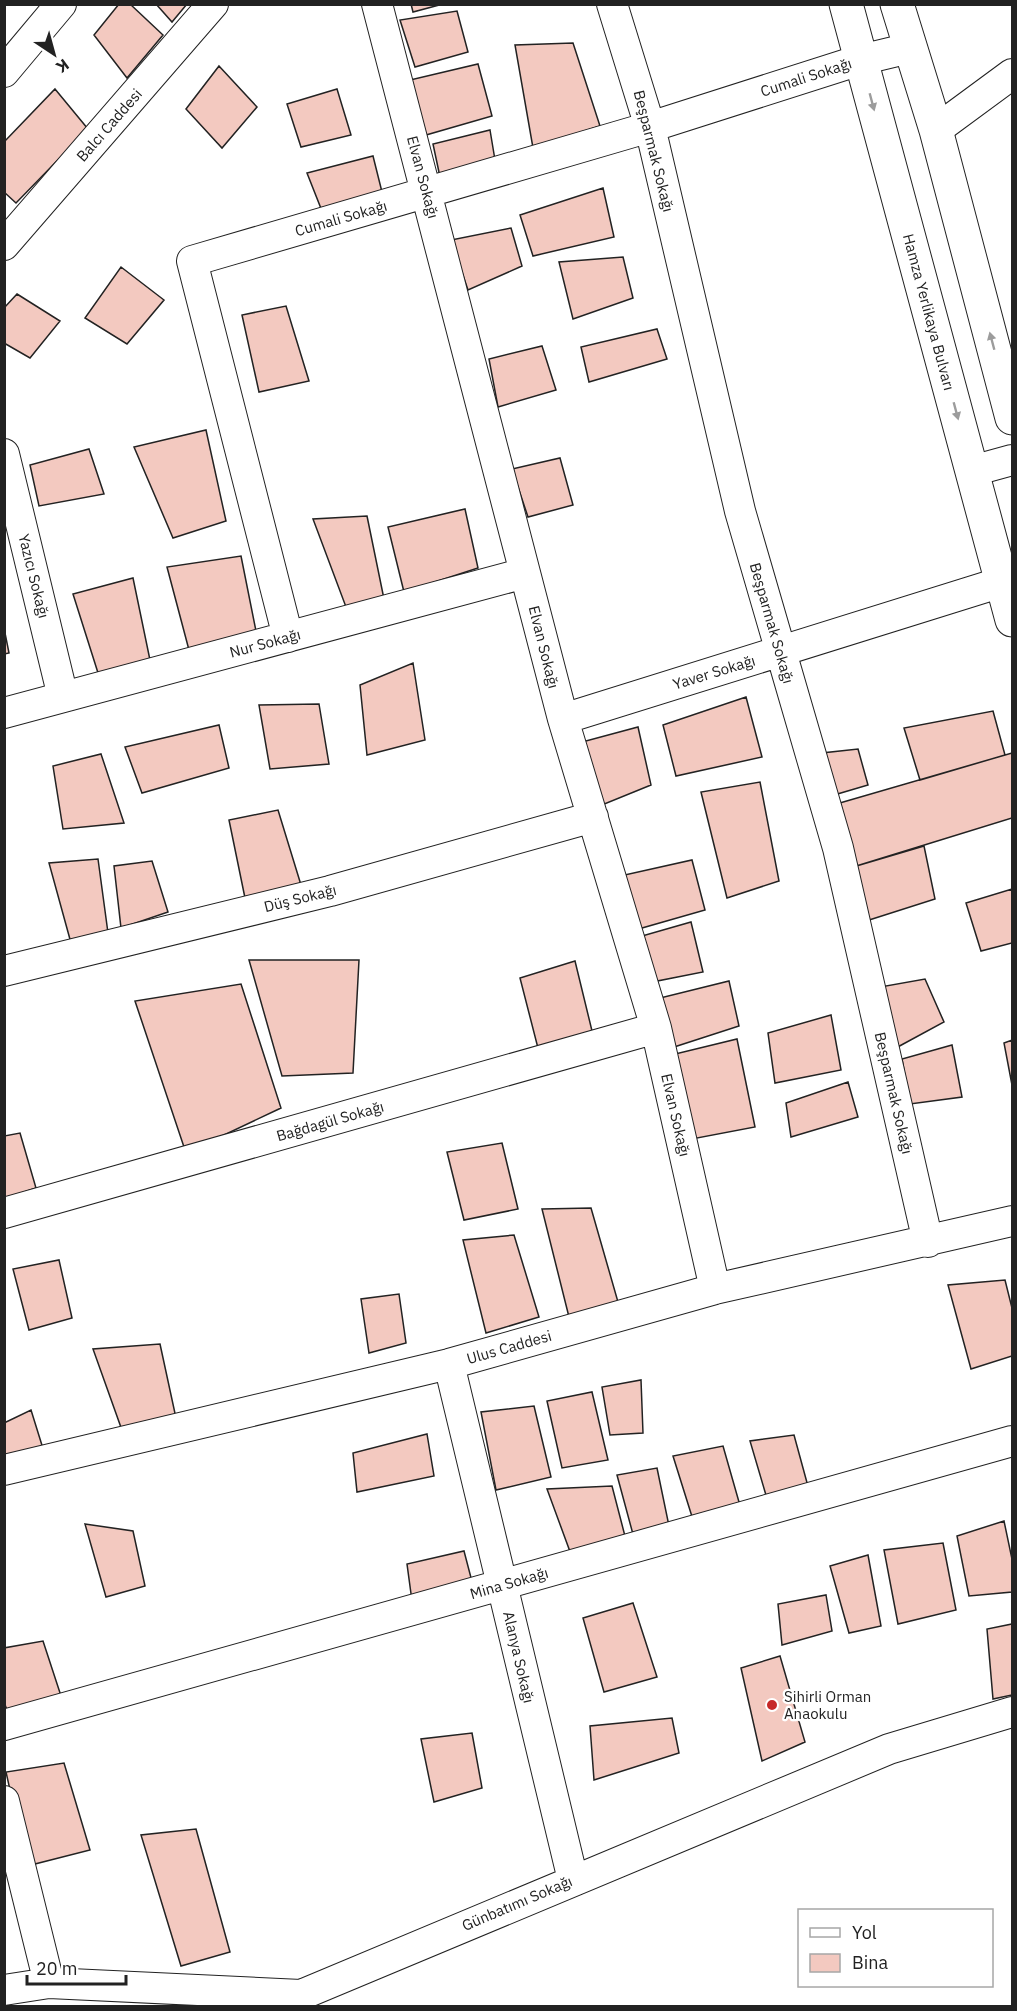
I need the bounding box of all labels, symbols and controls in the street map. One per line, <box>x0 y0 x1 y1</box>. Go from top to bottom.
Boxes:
north arrow <box>24 24 84 84</box>
street label: Cumali Sokağı <box>758 53 854 101</box>
text: K <box>52 55 73 77</box>
street label: Balcı Caddesi <box>72 85 146 165</box>
street label: Beşparmak Sokağı <box>630 88 678 214</box>
one-way arrow <box>867 92 877 111</box>
street label: Elvan Sokağı <box>403 134 443 220</box>
street label: Cumali Sokağı <box>293 196 389 240</box>
street label: Hamza Yerlikaya Bulvarı <box>899 232 959 392</box>
one-way arrow <box>987 332 996 350</box>
one-way arrow <box>952 402 961 420</box>
street label: Yazıcı Sokağı <box>14 532 54 620</box>
street label: Beşparmak Sokağı <box>746 560 798 686</box>
street label: Elvan Sokağı <box>525 604 563 690</box>
street label: Nur Sokağı <box>227 624 303 662</box>
street label: Yaver Sokağı <box>670 650 758 694</box>
street label: Düş Sokağı <box>262 880 338 916</box>
street label: Beşparmak Sokağı <box>871 1030 917 1156</box>
street label: Elvan Sokağı <box>657 1072 695 1158</box>
street label: Bağdagül Sokağı <box>274 1097 386 1145</box>
street label: Ulus Caddesi <box>464 1326 554 1368</box>
street label: Mina Sokağı <box>468 1563 550 1603</box>
street label: Alanya Sokağı <box>499 1609 539 1705</box>
place label: Sihirli Orman Anaokulu <box>784 1687 871 1723</box>
marker: Sihirli Orman Anaokulu <box>765 1698 779 1712</box>
street label: Günbatımı Sokağı <box>459 1871 575 1935</box>
legend <box>798 1909 993 1987</box>
text: Yol <box>852 1921 877 1944</box>
scale bar <box>27 1948 126 1986</box>
text: Bina <box>852 1951 888 1974</box>
text: 20 m <box>36 1957 78 1980</box>

